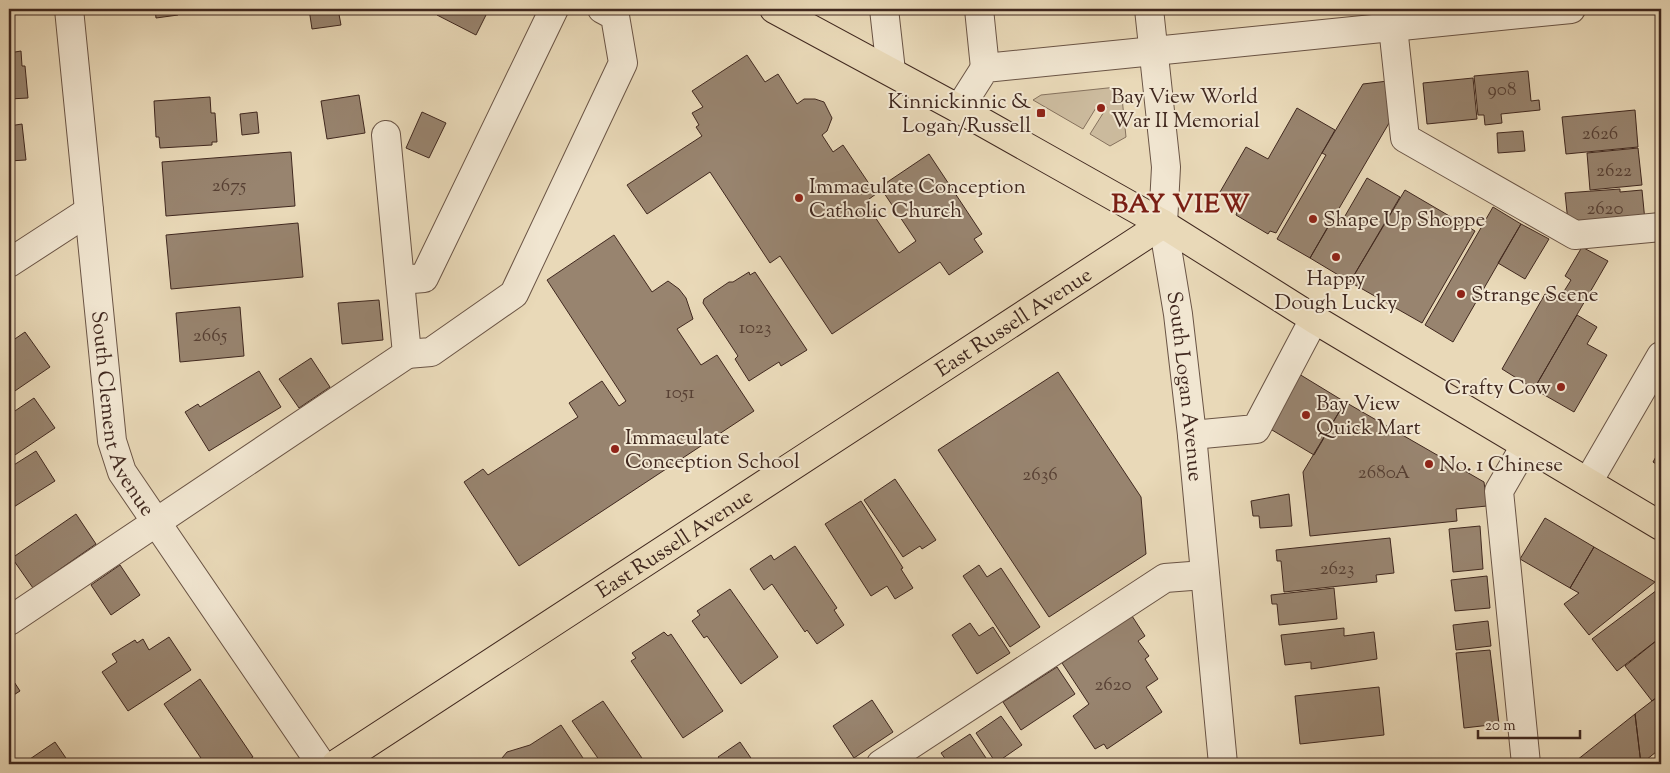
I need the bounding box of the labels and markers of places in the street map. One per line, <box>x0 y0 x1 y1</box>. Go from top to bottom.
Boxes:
place label: Bay View World War II Memorial <box>1111 83 1260 137</box>
place label: Kinnickinnic & Logan/Russell <box>888 88 1031 142</box>
marker: Bay View World War II Memorial <box>1095 102 1107 114</box>
marker: Kinnickinnic & Logan/Russell <box>1035 107 1047 119</box>
place label: Immaculate Conception Catholic Church <box>809 173 1026 227</box>
marker: Immaculate Conception Catholic Church <box>793 192 805 204</box>
place label: Shape Up Shoppe <box>1323 206 1485 236</box>
marker: Shape Up Shoppe <box>1307 213 1319 225</box>
marker: Happy Dough Lucky <box>1330 251 1342 263</box>
place label: Happy Dough Lucky <box>1275 265 1398 319</box>
place label: Strange Scene <box>1471 281 1599 311</box>
marker: Strange Scene <box>1455 288 1467 300</box>
place label: Crafty Cow <box>1445 374 1551 404</box>
marker: Crafty Cow <box>1555 381 1567 393</box>
place label: Bay View Quick Mart <box>1316 390 1421 444</box>
marker: Bay View Quick Mart <box>1300 409 1312 421</box>
place label: Immaculate Conception School <box>625 424 800 478</box>
marker: Immaculate Conception School <box>609 443 621 455</box>
place label: No. 1 Chinese <box>1439 451 1563 481</box>
marker: No. 1 Chinese <box>1423 458 1435 470</box>

